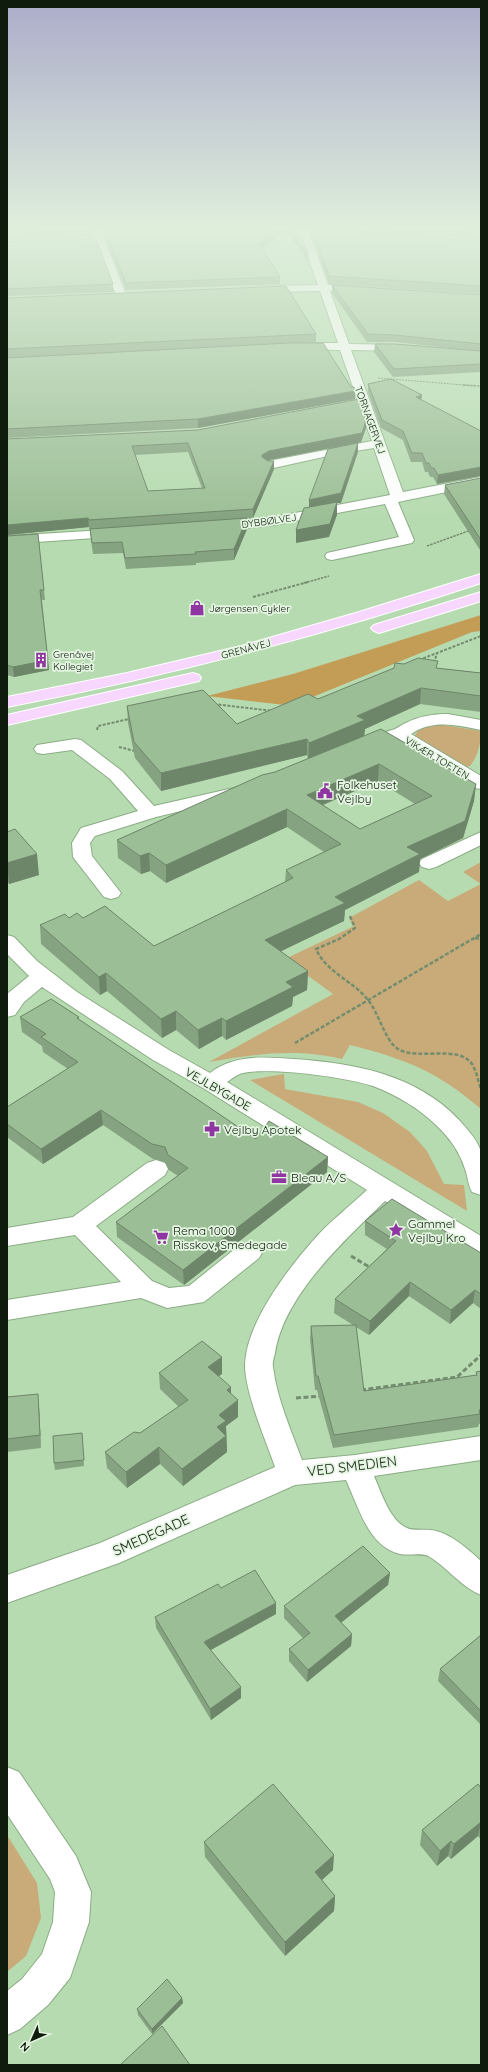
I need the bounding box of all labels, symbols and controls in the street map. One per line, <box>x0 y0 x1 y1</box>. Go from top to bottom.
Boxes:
street label: TORNAGERVEJ <box>352 384 388 456</box>
street label: DYBBØLVEJ <box>241 511 297 531</box>
shop icon: Jørgensen Cykler <box>188 599 206 617</box>
place label: Jørgensen Cykler <box>209 602 290 615</box>
street label: GRENÅVEJ <box>220 636 272 662</box>
place label: Grenåvej Kollegiet <box>53 648 95 673</box>
building icon: Grenåvej Kollegiet <box>32 651 50 669</box>
street label: VIKÆR TOFTEN <box>402 734 472 782</box>
place label: Folkehuset Vejlby <box>337 777 397 806</box>
public building icon: Folkehuset Vejlby <box>316 782 334 800</box>
street label: VEJLBYGADE <box>182 1064 254 1114</box>
pharmacy icon: Vejlby Apotek <box>203 1120 221 1138</box>
place label: Vejlby Apotek <box>224 1122 301 1137</box>
office icon: Bleau A/S <box>270 1168 288 1186</box>
place label: Bleau A/S <box>291 1170 347 1185</box>
place label: Gammel Vejlby Kro <box>408 1216 465 1245</box>
place icon: Gammel Vejlby Kro <box>387 1221 405 1239</box>
place label: Rema 1000 Risskov, Smedegade <box>173 1223 288 1252</box>
supermarket icon: Rema 1000 Risskov, Smedegade <box>152 1228 170 1246</box>
street label: VED SMEDIEN <box>306 1452 398 1480</box>
street label: SMEDEGADE <box>110 1510 192 1560</box>
north arrow <box>12 2020 52 2060</box>
text: N <box>17 2039 33 2055</box>

